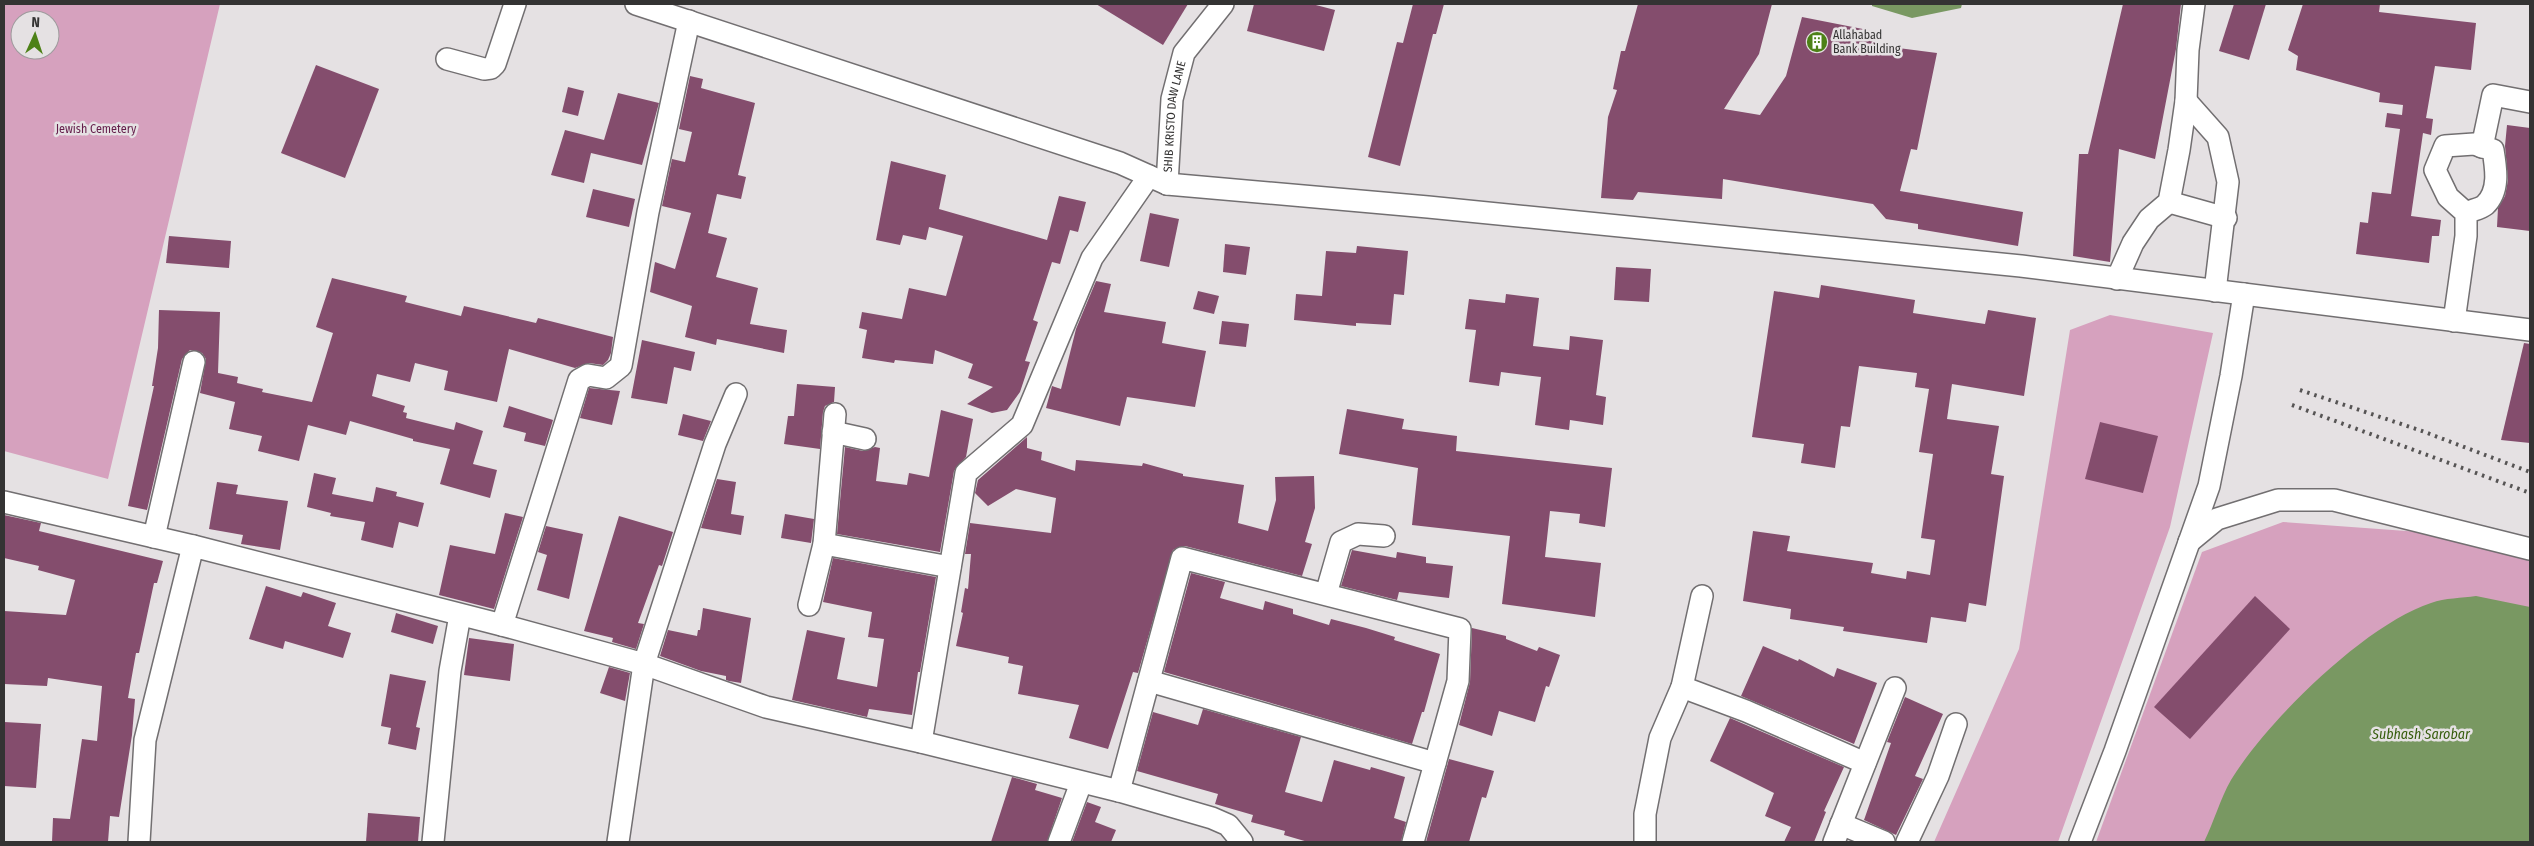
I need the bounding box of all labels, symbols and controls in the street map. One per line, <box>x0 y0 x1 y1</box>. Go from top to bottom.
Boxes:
north arrow <box>10 10 60 60</box>
text: N <box>31 14 40 31</box>
place label: Allahabad Bank Building <box>1833 28 1901 56</box>
building icon: Allahabad Bank Building <box>1805 30 1829 54</box>
street label: SHIB KRISTO DAW LANE <box>1161 59 1189 173</box>
park label: Jewish Cemetery <box>56 122 137 136</box>
water label: Subhash Sarobar <box>2371 726 2471 743</box>

